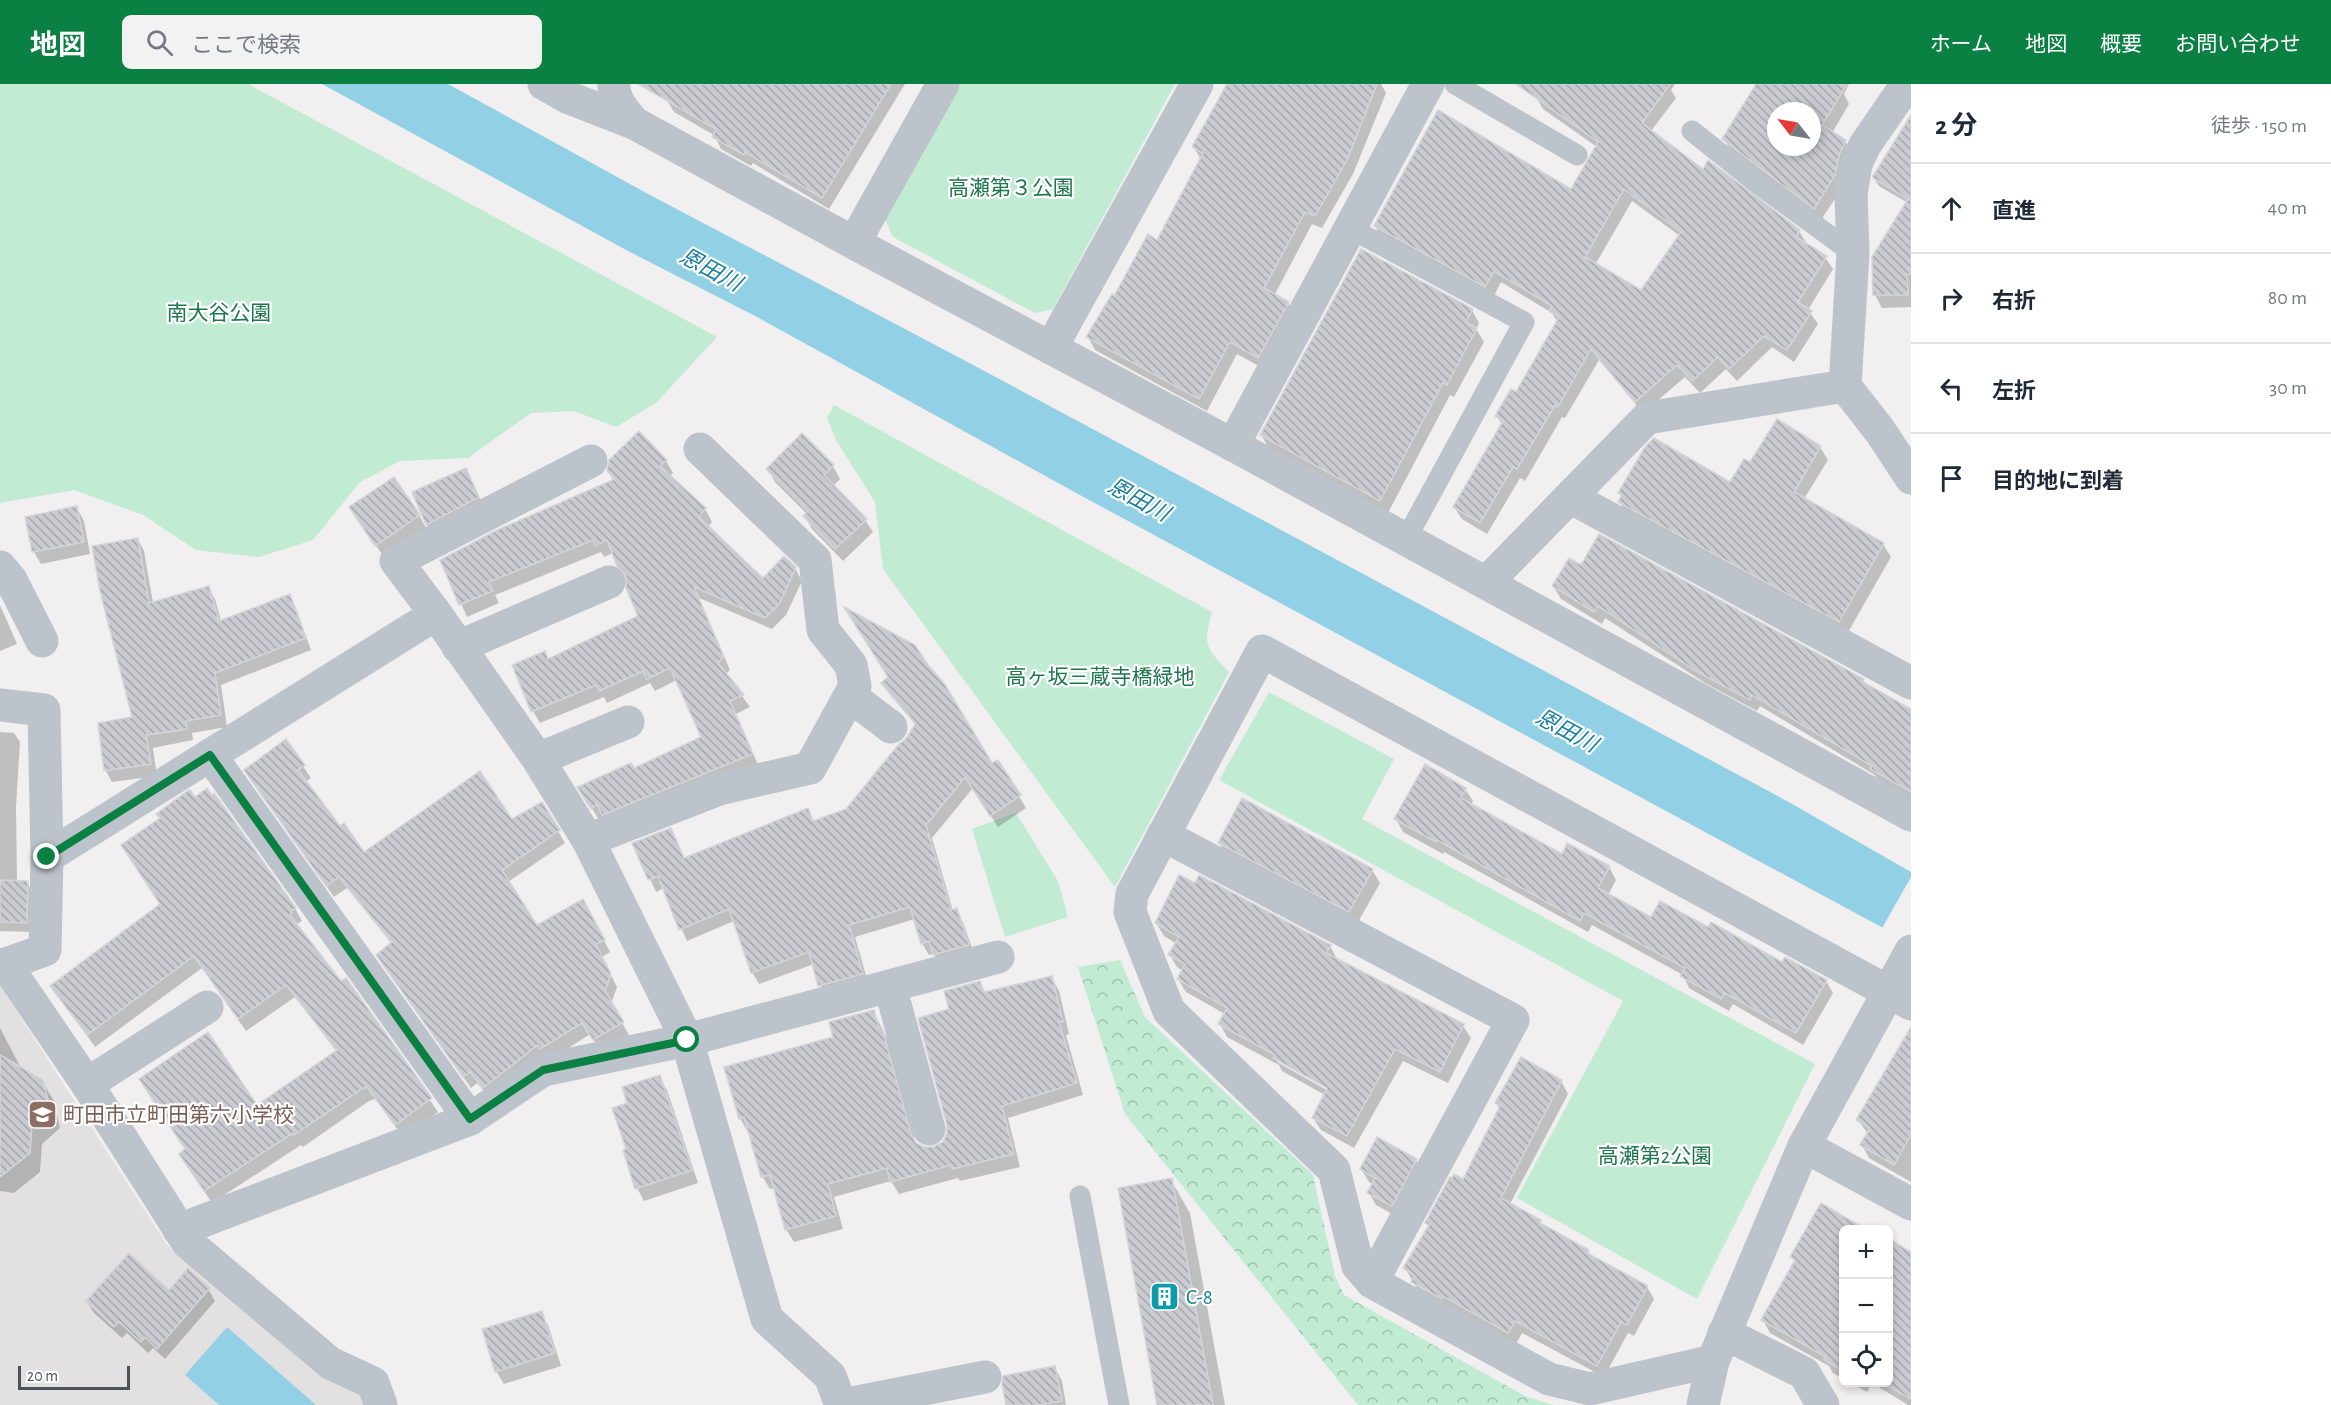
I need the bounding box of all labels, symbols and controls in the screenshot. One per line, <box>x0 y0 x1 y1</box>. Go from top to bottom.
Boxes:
search box <box>122 15 542 69</box>
icon: search <box>143 26 176 59</box>
text: 地図 <box>30 32 86 60</box>
text: ここで検索 <box>191 34 301 56</box>
text: ホーム <box>1930 34 1992 55</box>
text: 地図 <box>2025 34 2067 55</box>
text: 概要 <box>2100 34 2142 55</box>
text: お問い合わせ <box>2175 34 2301 55</box>
north arrow <box>1767 102 1821 156</box>
text: 2 分 <box>1935 113 1977 139</box>
text: 徒歩 · 150 m <box>2211 116 2307 136</box>
park label: 高瀬第３公園 <box>948 177 1074 199</box>
icon: ahead <box>1935 192 1968 225</box>
text: 40 m <box>2268 198 2307 218</box>
text: 直進 <box>1992 200 2036 222</box>
water label: 恩田川 <box>676 245 747 296</box>
icon: right <box>1935 282 1968 315</box>
text: 80 m <box>2268 288 2307 308</box>
text: 右折 <box>1992 290 2036 312</box>
park label: 南大谷公園 <box>167 302 272 324</box>
icon: left <box>1935 372 1968 405</box>
text: 30 m <box>2269 378 2307 398</box>
text: 左折 <box>1992 380 2036 402</box>
icon: arrive <box>1935 462 1968 495</box>
text: 目的地に到着 <box>1992 470 2124 492</box>
water label: 恩田川 <box>1104 475 1175 526</box>
park label: 高ヶ坂三蔵寺橋緑地 <box>1006 666 1195 688</box>
water label: 恩田川 <box>1532 706 1603 757</box>
route end <box>33 843 59 869</box>
route start <box>673 1026 699 1052</box>
school or university icon: 町田市立町田第六小学校 <box>26 1099 58 1131</box>
place label: 町田市立町田第六小学校 <box>63 1104 294 1126</box>
park label: 高瀬第2公園 <box>1598 1145 1712 1167</box>
map controls <box>1839 1225 1893 1387</box>
button: + <box>1839 1225 1893 1279</box>
button: − <box>1839 1279 1893 1333</box>
building icon: C-8 <box>1149 1281 1181 1313</box>
place label: C-8 <box>1186 1287 1213 1308</box>
button: locate <box>1839 1333 1893 1387</box>
scale bar <box>18 1363 130 1390</box>
text: 20 m <box>27 1368 58 1384</box>

